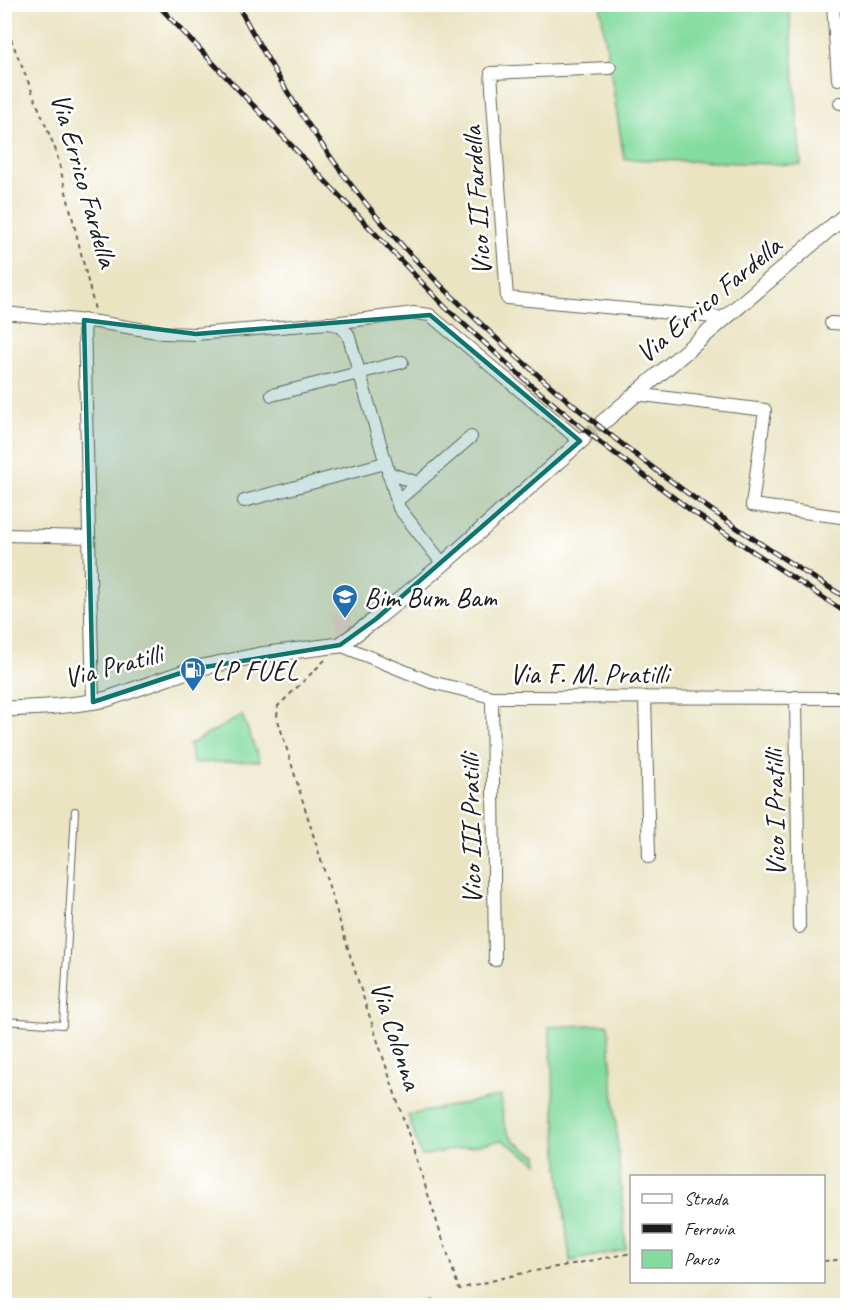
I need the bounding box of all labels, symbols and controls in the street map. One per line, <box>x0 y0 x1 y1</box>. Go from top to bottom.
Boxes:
street label: Via Errico Fardella <box>43 89 127 273</box>
street label: Vico II Fardella <box>454 123 499 277</box>
street label: Via Errico Fardella <box>628 227 790 370</box>
place label: Bim Bum Bam <box>364 580 498 615</box>
school or university icon: Bim Bum Bam <box>330 582 360 620</box>
street label: Via Pratilli <box>60 635 170 695</box>
place label: LP FUEL <box>212 653 299 688</box>
fuel station icon: LP FUEL <box>178 655 208 693</box>
street label: Via F. M. Pratilli <box>509 656 672 691</box>
street label: Vico I Pratilli <box>756 745 793 877</box>
street label: Vico III Pratilli <box>452 750 489 905</box>
street label: Via Colonna <box>363 977 431 1095</box>
legend <box>630 1175 825 1283</box>
text: Strada <box>684 1188 729 1210</box>
text: Ferrovia <box>684 1218 735 1240</box>
text: Parco <box>684 1248 720 1270</box>

